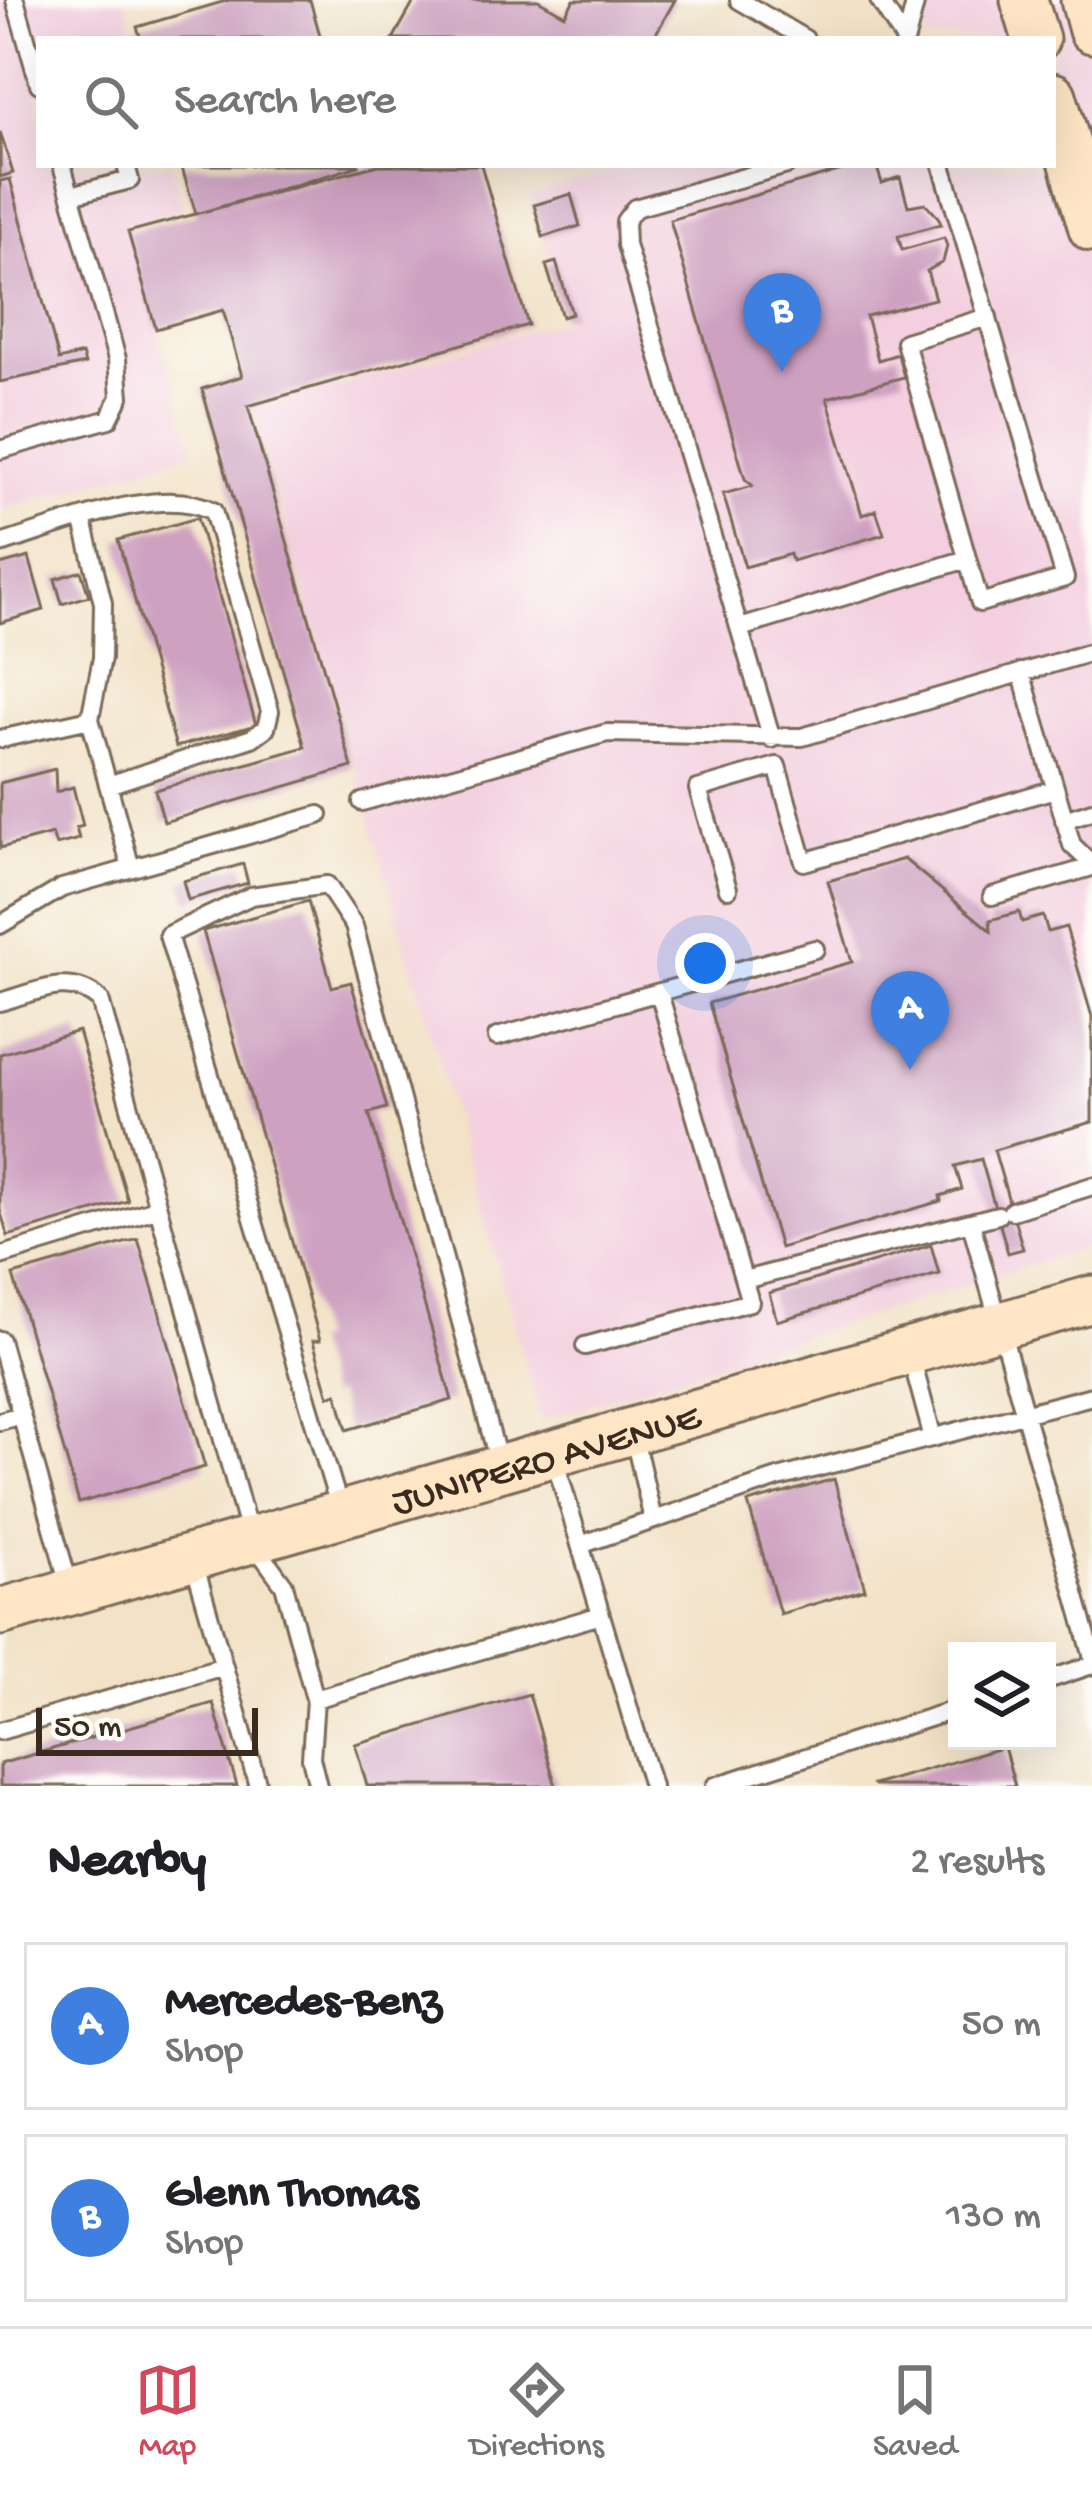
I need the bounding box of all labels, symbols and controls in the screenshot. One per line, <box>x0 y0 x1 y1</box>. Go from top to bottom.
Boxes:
search box <box>36 36 1056 168</box>
icon: search <box>78 69 144 135</box>
text: Search here <box>174 76 396 129</box>
pin: B <box>743 273 821 372</box>
your location <box>675 933 735 993</box>
pin: A <box>871 971 949 1070</box>
street label: JUNIPERO AVENUE <box>388 1396 708 1528</box>
map controls <box>948 1642 1056 1750</box>
button: layers <box>948 1642 1056 1750</box>
scale bar <box>36 1702 258 1755</box>
text: 50 m <box>54 1710 121 1748</box>
text: Nearby <box>48 1834 206 1894</box>
text: 2 results <box>910 1841 1044 1887</box>
text: Mercedes-Benz <box>165 1977 442 2030</box>
text: A <box>78 2003 102 2049</box>
text: 50 m <box>961 2003 1041 2049</box>
text: Shop <box>165 2030 243 2076</box>
text: Glenn Thomas <box>165 2169 418 2222</box>
text: B <box>80 2195 100 2241</box>
text: 130 m <box>946 2195 1041 2241</box>
text: Shop <box>165 2222 243 2268</box>
tab: Map <box>135 2357 201 2467</box>
tab: Directions <box>470 2357 604 2467</box>
tab: Saved <box>873 2357 957 2467</box>

